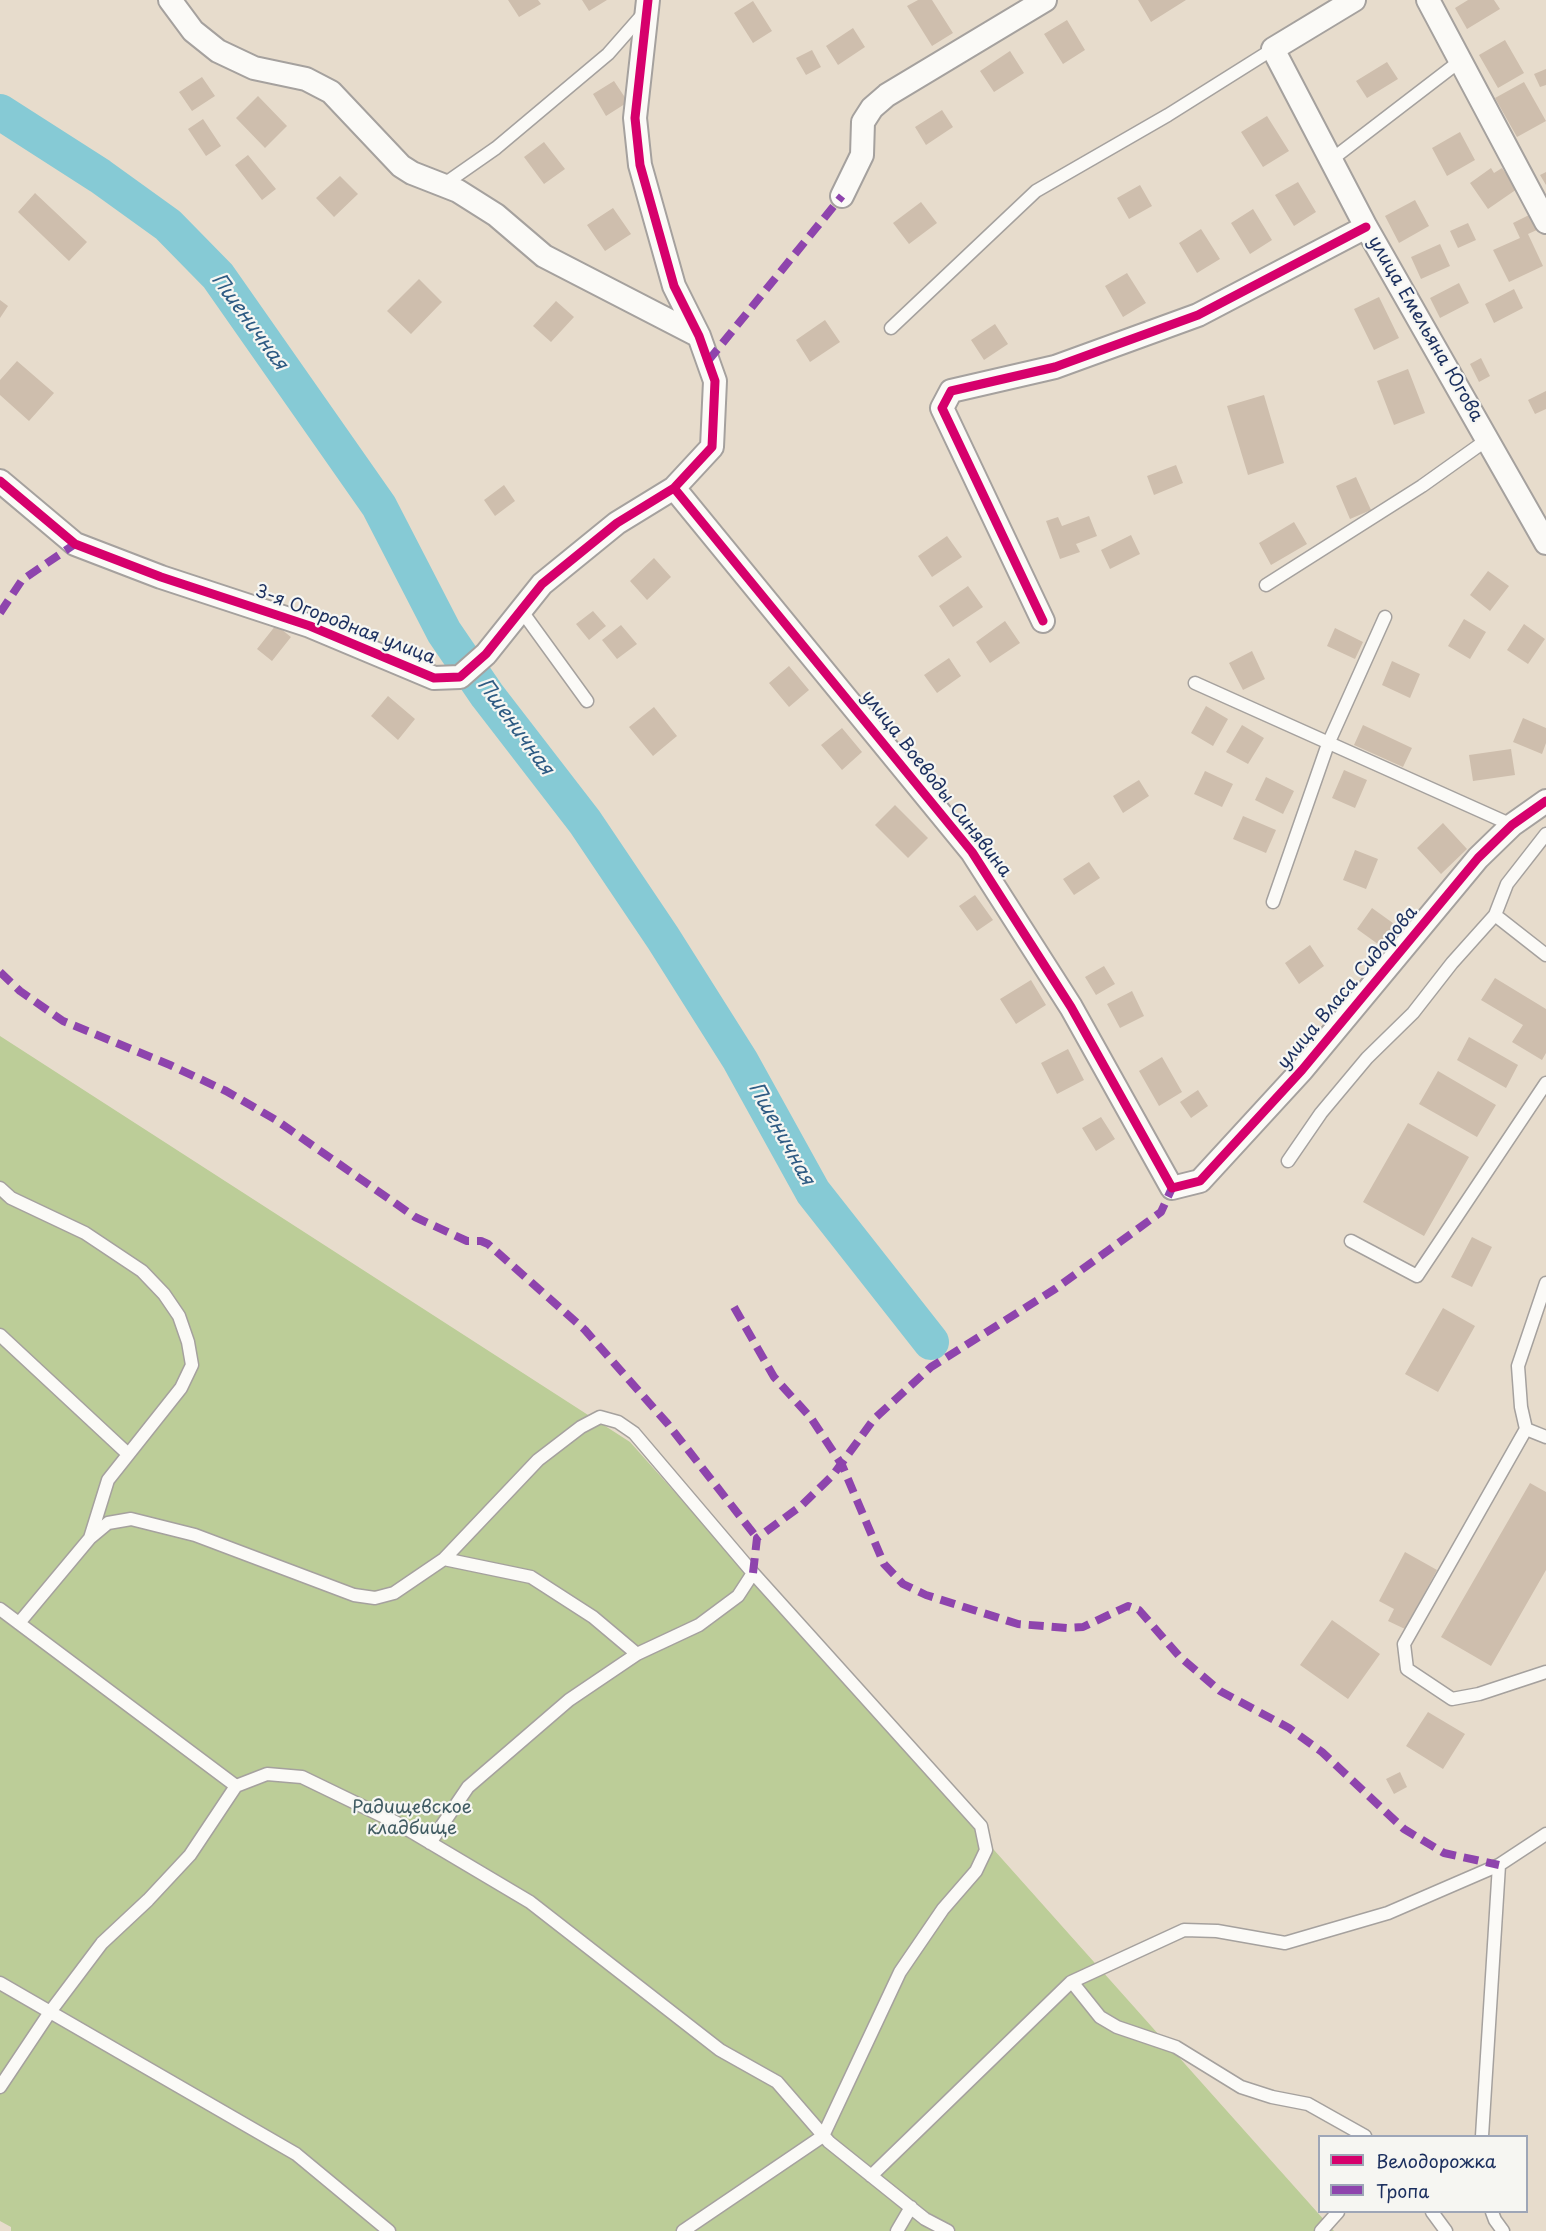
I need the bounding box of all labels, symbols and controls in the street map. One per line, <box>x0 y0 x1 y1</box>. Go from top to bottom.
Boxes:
street label: улица Емельяна Югова <box>1363 232 1487 426</box>
water label: Пшеничная <box>206 269 292 375</box>
street label: 3-я Огородная улица <box>252 581 438 669</box>
water label: Пшеничная <box>472 674 558 780</box>
street label: улица Воеводы Синявина <box>856 686 1016 882</box>
street label: улица Власа Сидорова <box>1274 902 1422 1074</box>
water label: Пшеничная <box>743 1078 819 1190</box>
park label: Радищевское кладбище <box>352 1797 472 1840</box>
legend <box>1318 2135 1528 2213</box>
text: Велодорожка <box>1376 2147 1496 2174</box>
text: Тропа <box>1376 2177 1429 2204</box>

